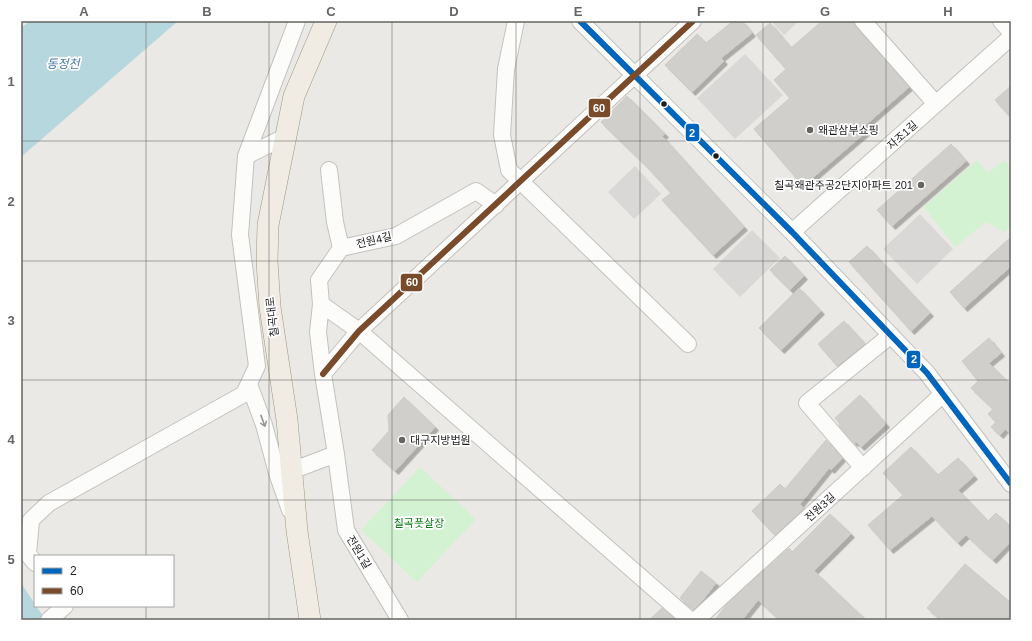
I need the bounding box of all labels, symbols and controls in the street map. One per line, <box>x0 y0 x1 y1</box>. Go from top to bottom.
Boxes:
text: A <box>79 4 89 19</box>
text: B <box>202 4 212 19</box>
text: C <box>326 4 336 19</box>
text: D <box>449 4 459 19</box>
text: E <box>574 4 583 19</box>
text: F <box>697 4 705 19</box>
text: G <box>820 4 830 19</box>
text: H <box>943 4 953 19</box>
water label: 동정천 <box>46 57 82 71</box>
text: 1 <box>7 74 15 89</box>
line badge: 60 <box>588 98 611 118</box>
unlabelled marker <box>659 99 669 109</box>
text: 60 <box>593 102 605 114</box>
street label: 자조1길 <box>884 118 920 152</box>
line badge: 2 <box>685 123 700 142</box>
place label: 왜관삼부쇼핑 <box>818 124 879 136</box>
marker: 왜관삼부쇼핑 <box>805 125 815 135</box>
text: 2 <box>689 127 695 139</box>
unlabelled marker <box>711 151 721 161</box>
place label: 칠곡왜관주공2단지아파트 201 <box>774 179 913 191</box>
marker: 칠곡왜관주공2단지아파트 201 <box>916 180 926 190</box>
text: 2 <box>7 194 15 209</box>
street label: 전원4길 <box>355 230 393 250</box>
line badge: 60 <box>400 273 423 292</box>
text: 60 <box>406 276 418 288</box>
street label: 칠곡대로 <box>264 296 280 338</box>
text: 3 <box>7 313 15 328</box>
line badge: 2 <box>906 350 921 369</box>
text: 2 <box>911 353 917 365</box>
one-way arrow <box>259 414 267 426</box>
text: 4 <box>7 432 15 447</box>
place label: 대구지방법원 <box>410 434 471 446</box>
marker: 대구지방법원 <box>397 435 407 445</box>
street label: 전원3길 <box>802 490 838 524</box>
park label: 칠곡풋살장 <box>394 517 444 529</box>
street label: 전원1길 <box>344 533 374 571</box>
text: 5 <box>7 552 15 567</box>
legend <box>34 555 174 607</box>
text: 2 <box>70 564 77 578</box>
text: 60 <box>70 584 84 598</box>

